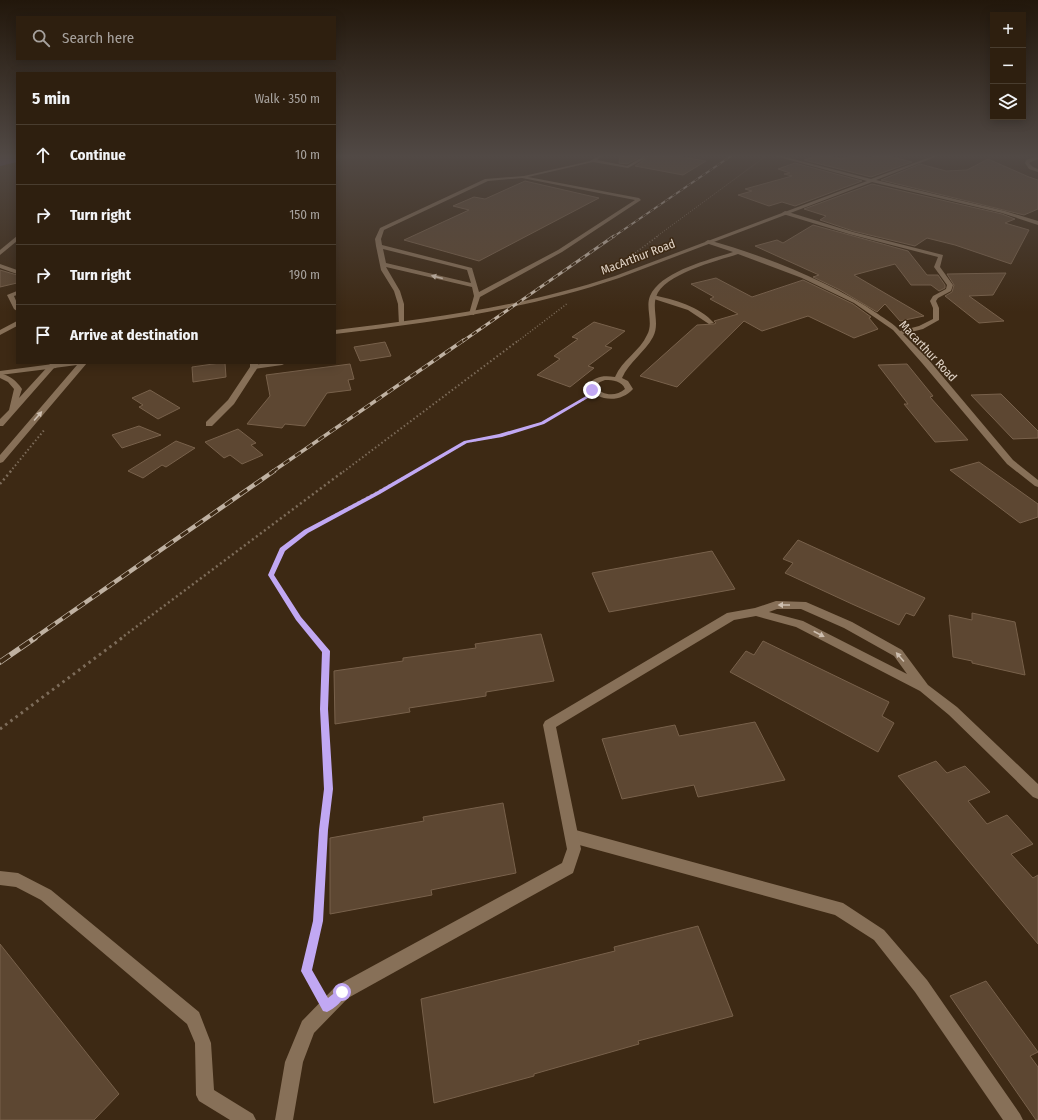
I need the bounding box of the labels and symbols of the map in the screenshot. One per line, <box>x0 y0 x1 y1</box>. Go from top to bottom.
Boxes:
street label: MacArthur Road <box>599 236 677 278</box>
one-way arrow <box>430 274 443 280</box>
street label: Macarthur Road <box>896 318 960 384</box>
route end <box>583 381 601 399</box>
one-way arrow <box>33 411 42 420</box>
one-way arrow <box>777 602 790 608</box>
one-way arrow <box>813 631 825 637</box>
one-way arrow <box>896 652 905 662</box>
route start <box>333 983 351 1001</box>

